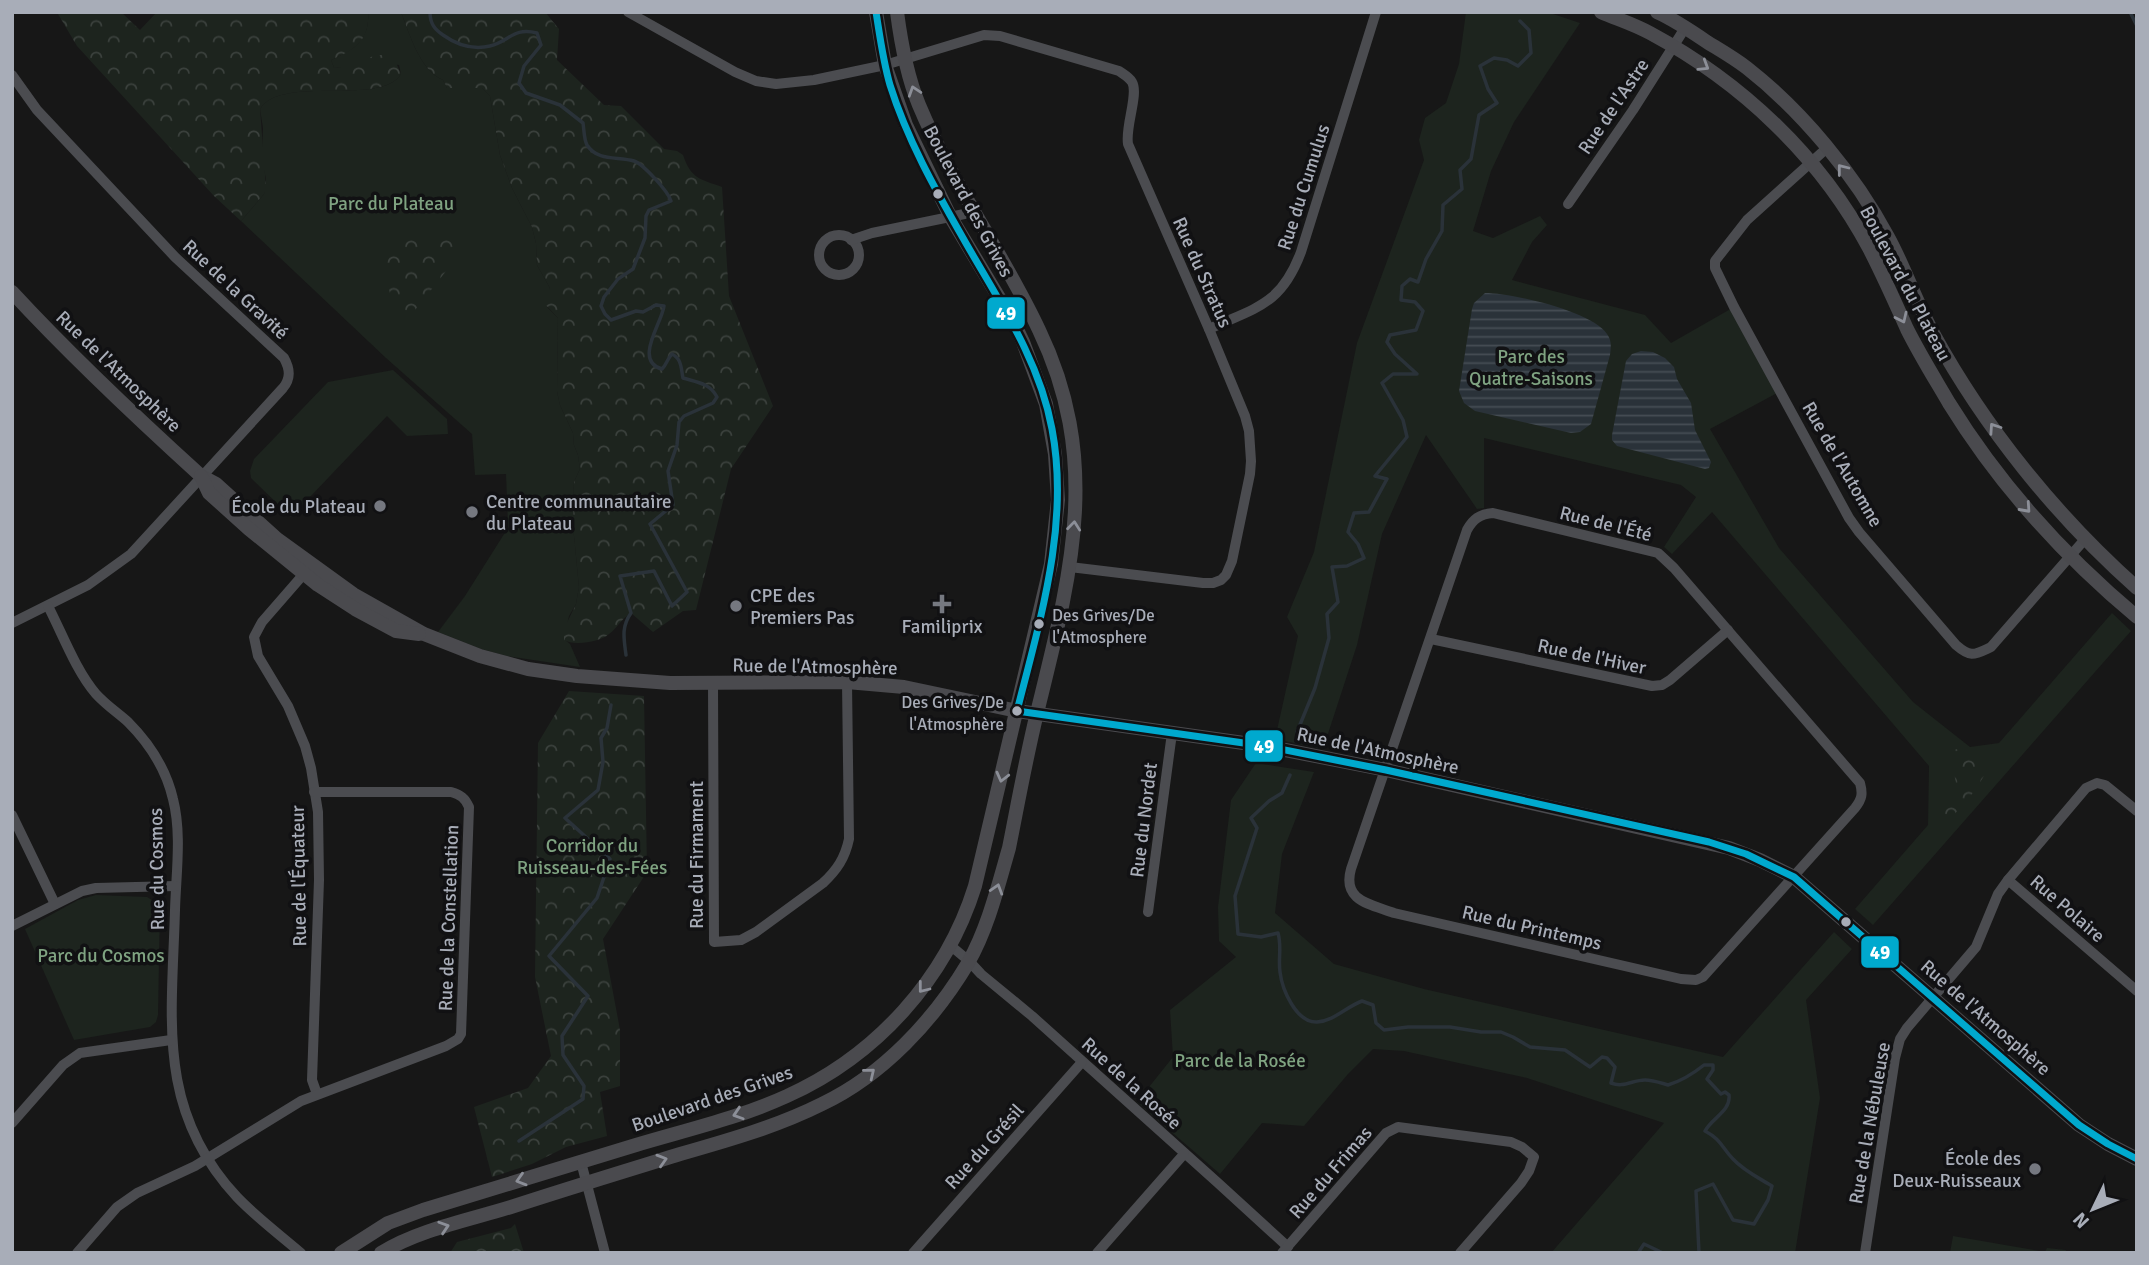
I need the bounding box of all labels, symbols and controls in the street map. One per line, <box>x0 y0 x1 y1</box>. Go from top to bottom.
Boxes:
street label: Rue de l'Astre <box>1573 54 1655 159</box>
one-way arrow <box>1697 58 1710 71</box>
one-way arrow <box>908 85 922 97</box>
street label: Boulevard des Grives <box>918 121 1018 282</box>
street label: Rue du Cumulus <box>1272 121 1336 253</box>
one-way arrow <box>1838 164 1851 176</box>
unlabelled marker <box>931 187 945 201</box>
park label: Parc du Plateau <box>328 192 454 216</box>
street label: Boulevard du Plateau <box>1854 202 1956 365</box>
street label: Rue du Stratus <box>1167 213 1237 331</box>
street label: Rue de la Gravité <box>177 235 293 345</box>
line badge: 49 <box>986 296 1026 330</box>
text: 49 <box>996 302 1016 326</box>
street label: Rue de l'Atmosphère <box>51 306 186 438</box>
one-way arrow <box>1894 311 1908 324</box>
park label: Parc des Quatre-Saisons <box>1469 345 1593 391</box>
street label: Rue de l'Automne <box>1797 397 1888 532</box>
one-way arrow <box>1989 422 2002 435</box>
place label: Centre communautaire du Plateau <box>486 490 672 536</box>
place label: École du Plateau <box>231 495 366 519</box>
marker: École du Plateau <box>372 498 388 514</box>
one-way arrow <box>2018 500 2031 513</box>
street label: Rue de l'Été <box>1557 501 1654 547</box>
marker: Centre communautaire du Plateau <box>464 504 480 520</box>
one-way arrow <box>1067 521 1082 532</box>
place label: CPE des Premiers Pas <box>750 584 854 630</box>
marker: Familiprix <box>934 596 950 612</box>
marker: CPE des Premiers Pas <box>728 598 744 614</box>
place label: Des Grives/De l'Atmosphere <box>1052 605 1155 648</box>
place label: Familiprix <box>902 615 983 639</box>
marker: Des Grives/De l'Atmosphere <box>1032 617 1046 631</box>
street label: Rue de l'Hiver <box>1535 634 1648 680</box>
street label: Rue de l'Atmosphère <box>732 654 898 680</box>
place label: Des Grives/De l'Atmosphère <box>901 692 1004 735</box>
marker: Des Grives/De l'Atmosphère <box>1010 704 1024 718</box>
street label: Rue de l'Atmosphère <box>1295 722 1461 780</box>
line badge: 49 <box>1244 729 1284 763</box>
text: 49 <box>1254 735 1274 759</box>
street label: Rue du Nordet <box>1125 761 1163 879</box>
one-way arrow <box>995 771 1010 783</box>
street label: Rue du Firmament <box>685 781 709 929</box>
street label: Rue de l'Équateur <box>286 805 312 947</box>
street label: Rue du Cosmos <box>144 808 170 930</box>
street label: Rue de la Constellation <box>434 824 464 1012</box>
park label: Corridor du Ruisseau-des-Fées <box>517 834 667 880</box>
street label: Rue Polaire <box>2025 870 2110 948</box>
one-way arrow <box>989 884 1004 896</box>
street label: Rue du Printemps <box>1460 900 1604 956</box>
unlabelled marker <box>1839 915 1853 929</box>
line badge: 49 <box>1860 935 1900 969</box>
text: 49 <box>1870 941 1890 965</box>
park label: Parc du Cosmos <box>37 944 165 968</box>
street label: Rue de l'Atmosphère <box>1915 955 2055 1081</box>
one-way arrow <box>918 980 931 992</box>
street label: Rue de la Rosée <box>1076 1032 1186 1135</box>
street label: Rue de la Nébuleuse <box>1844 1040 1896 1206</box>
park label: Parc de la Rosée <box>1174 1049 1306 1073</box>
street label: Boulevard des Grives <box>629 1060 796 1138</box>
one-way arrow <box>862 1069 875 1081</box>
street label: Rue du Grésil <box>940 1099 1029 1194</box>
one-way arrow <box>733 1106 745 1120</box>
street label: Rue du Frimas <box>1284 1121 1377 1224</box>
place label: École des Deux-Ruisseaux <box>1892 1147 2021 1193</box>
one-way arrow <box>655 1154 667 1169</box>
marker: École des Deux-Ruisseaux <box>2027 1161 2043 1177</box>
one-way arrow <box>515 1172 527 1187</box>
north arrow <box>2058 1174 2128 1244</box>
text: N <box>2068 1207 2095 1233</box>
one-way arrow <box>438 1221 450 1236</box>

